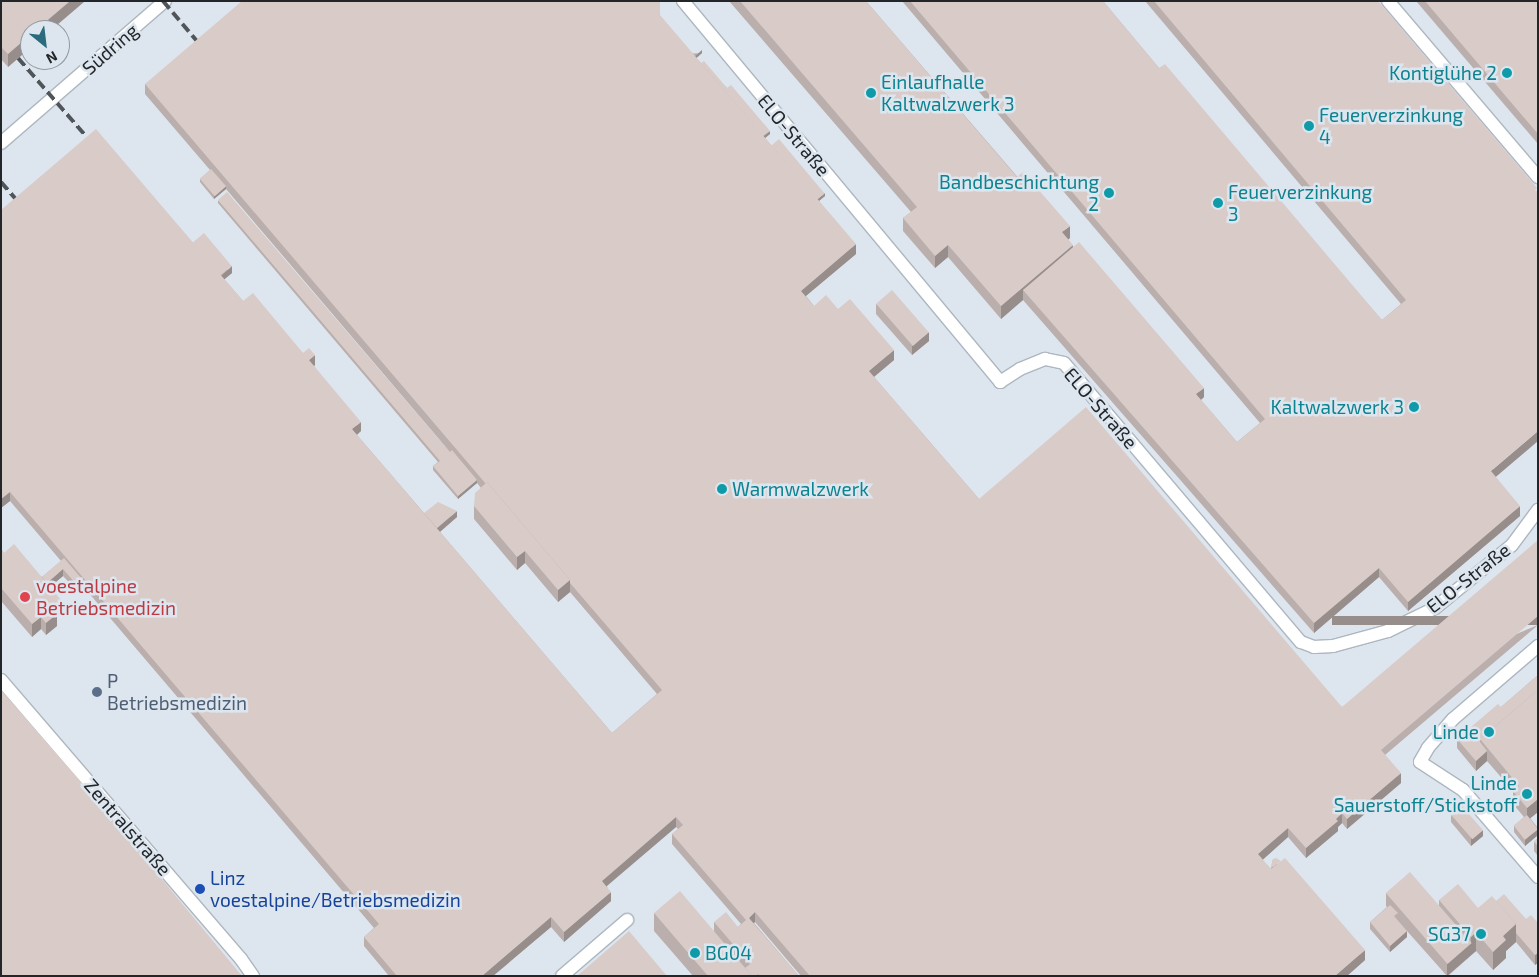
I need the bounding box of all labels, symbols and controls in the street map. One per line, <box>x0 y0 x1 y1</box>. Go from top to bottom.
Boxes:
street label: Südring <box>77 19 143 79</box>
north arrow <box>20 20 70 70</box>
text: N <box>43 48 61 68</box>
place label: Kontiglühe 2 <box>1389 62 1497 84</box>
marker: Kontiglühe 2 <box>1501 67 1513 79</box>
place label: Einlaufhalle Kaltwalzwerk 3 <box>881 71 1015 115</box>
marker: Einlaufhalle Kaltwalzwerk 3 <box>865 87 877 99</box>
street label: ELO-Straße <box>753 89 835 181</box>
place label: Feuerverzinkung 4 <box>1319 104 1463 148</box>
marker: Feuerverzinkung 4 <box>1303 120 1315 132</box>
place label: Bandbeschichtung 2 <box>939 171 1099 215</box>
place label: Feuerverzinkung 3 <box>1228 181 1372 225</box>
marker: Bandbeschichtung 2 <box>1103 187 1115 199</box>
marker: Feuerverzinkung 3 <box>1212 197 1224 209</box>
street label: ELO-Straße <box>1060 363 1142 453</box>
place label: Kaltwalzwerk 3 <box>1270 396 1404 418</box>
marker: Kaltwalzwerk 3 <box>1408 401 1420 413</box>
place label: Warmwalzwerk <box>732 478 869 500</box>
marker: Warmwalzwerk <box>716 483 728 495</box>
street label: ELO-Straße <box>1422 538 1514 618</box>
place label: voestalpine Betriebsmedizin <box>36 575 176 619</box>
marker: voestalpine Betriebsmedizin <box>18 590 32 604</box>
place label: P Betriebsmedizin <box>107 670 247 714</box>
marker: P Betriebsmedizin <box>91 686 103 698</box>
place label: Linde <box>1432 721 1479 743</box>
marker: Linde <box>1483 726 1495 738</box>
place label: Linde Sauerstoff/Stickstoff <box>1334 772 1517 816</box>
street label: Zentralstraße <box>80 774 176 880</box>
marker: Linde Sauerstoff/Stickstoff <box>1521 788 1533 800</box>
place label: Linz voestalpine/Betriebsmedizin <box>210 867 461 911</box>
marker: Linz voestalpine/Betriebsmedizin <box>194 883 206 895</box>
place label: SG37 <box>1428 923 1471 945</box>
marker: SG37 <box>1475 928 1487 940</box>
place label: BG04 <box>705 942 752 964</box>
marker: BG04 <box>689 947 701 959</box>

